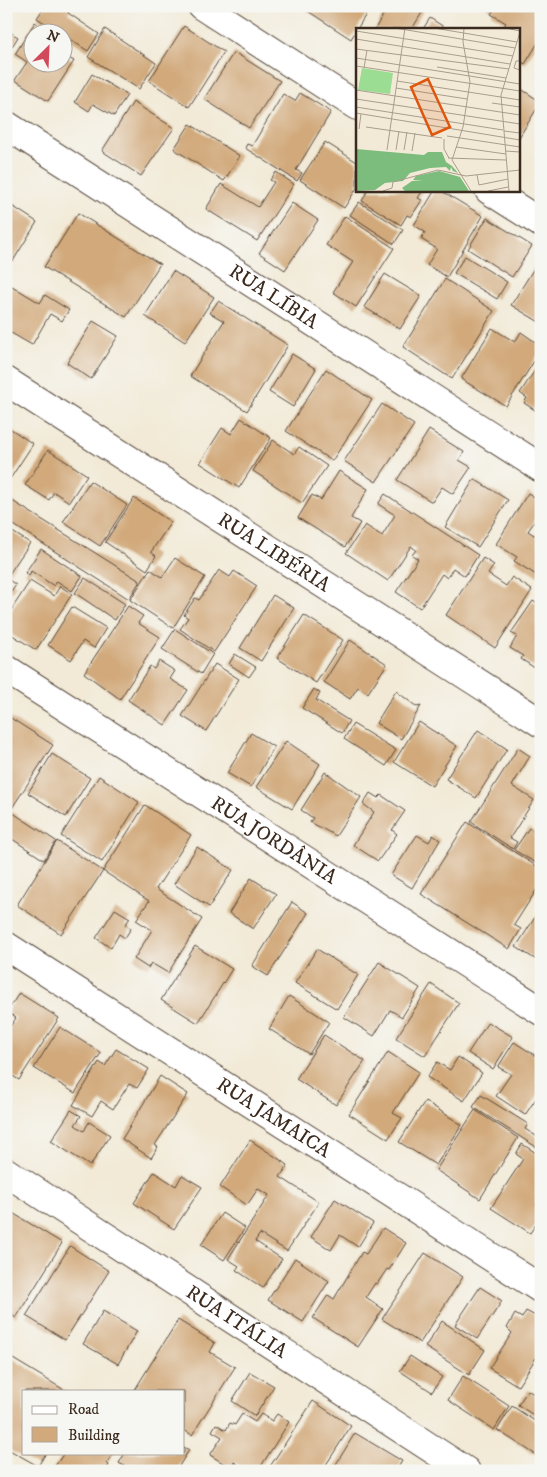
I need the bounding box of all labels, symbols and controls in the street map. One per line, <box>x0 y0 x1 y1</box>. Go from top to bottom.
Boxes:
north arrow <box>22 22 72 72</box>
text: N <box>44 26 62 48</box>
inset map <box>356 28 520 191</box>
street label: RUA LÍBIA <box>224 259 323 335</box>
street label: RUA LIBÉRIA <box>213 507 335 598</box>
street label: RUA JORDÂNIA <box>206 791 342 890</box>
street label: RUA JAMAICA <box>212 1072 336 1164</box>
street label: RUA ITÁLIA <box>181 1280 292 1364</box>
legend <box>22 1390 185 1454</box>
text: Road <box>68 1400 100 1419</box>
text: Building <box>68 1426 120 1445</box>

